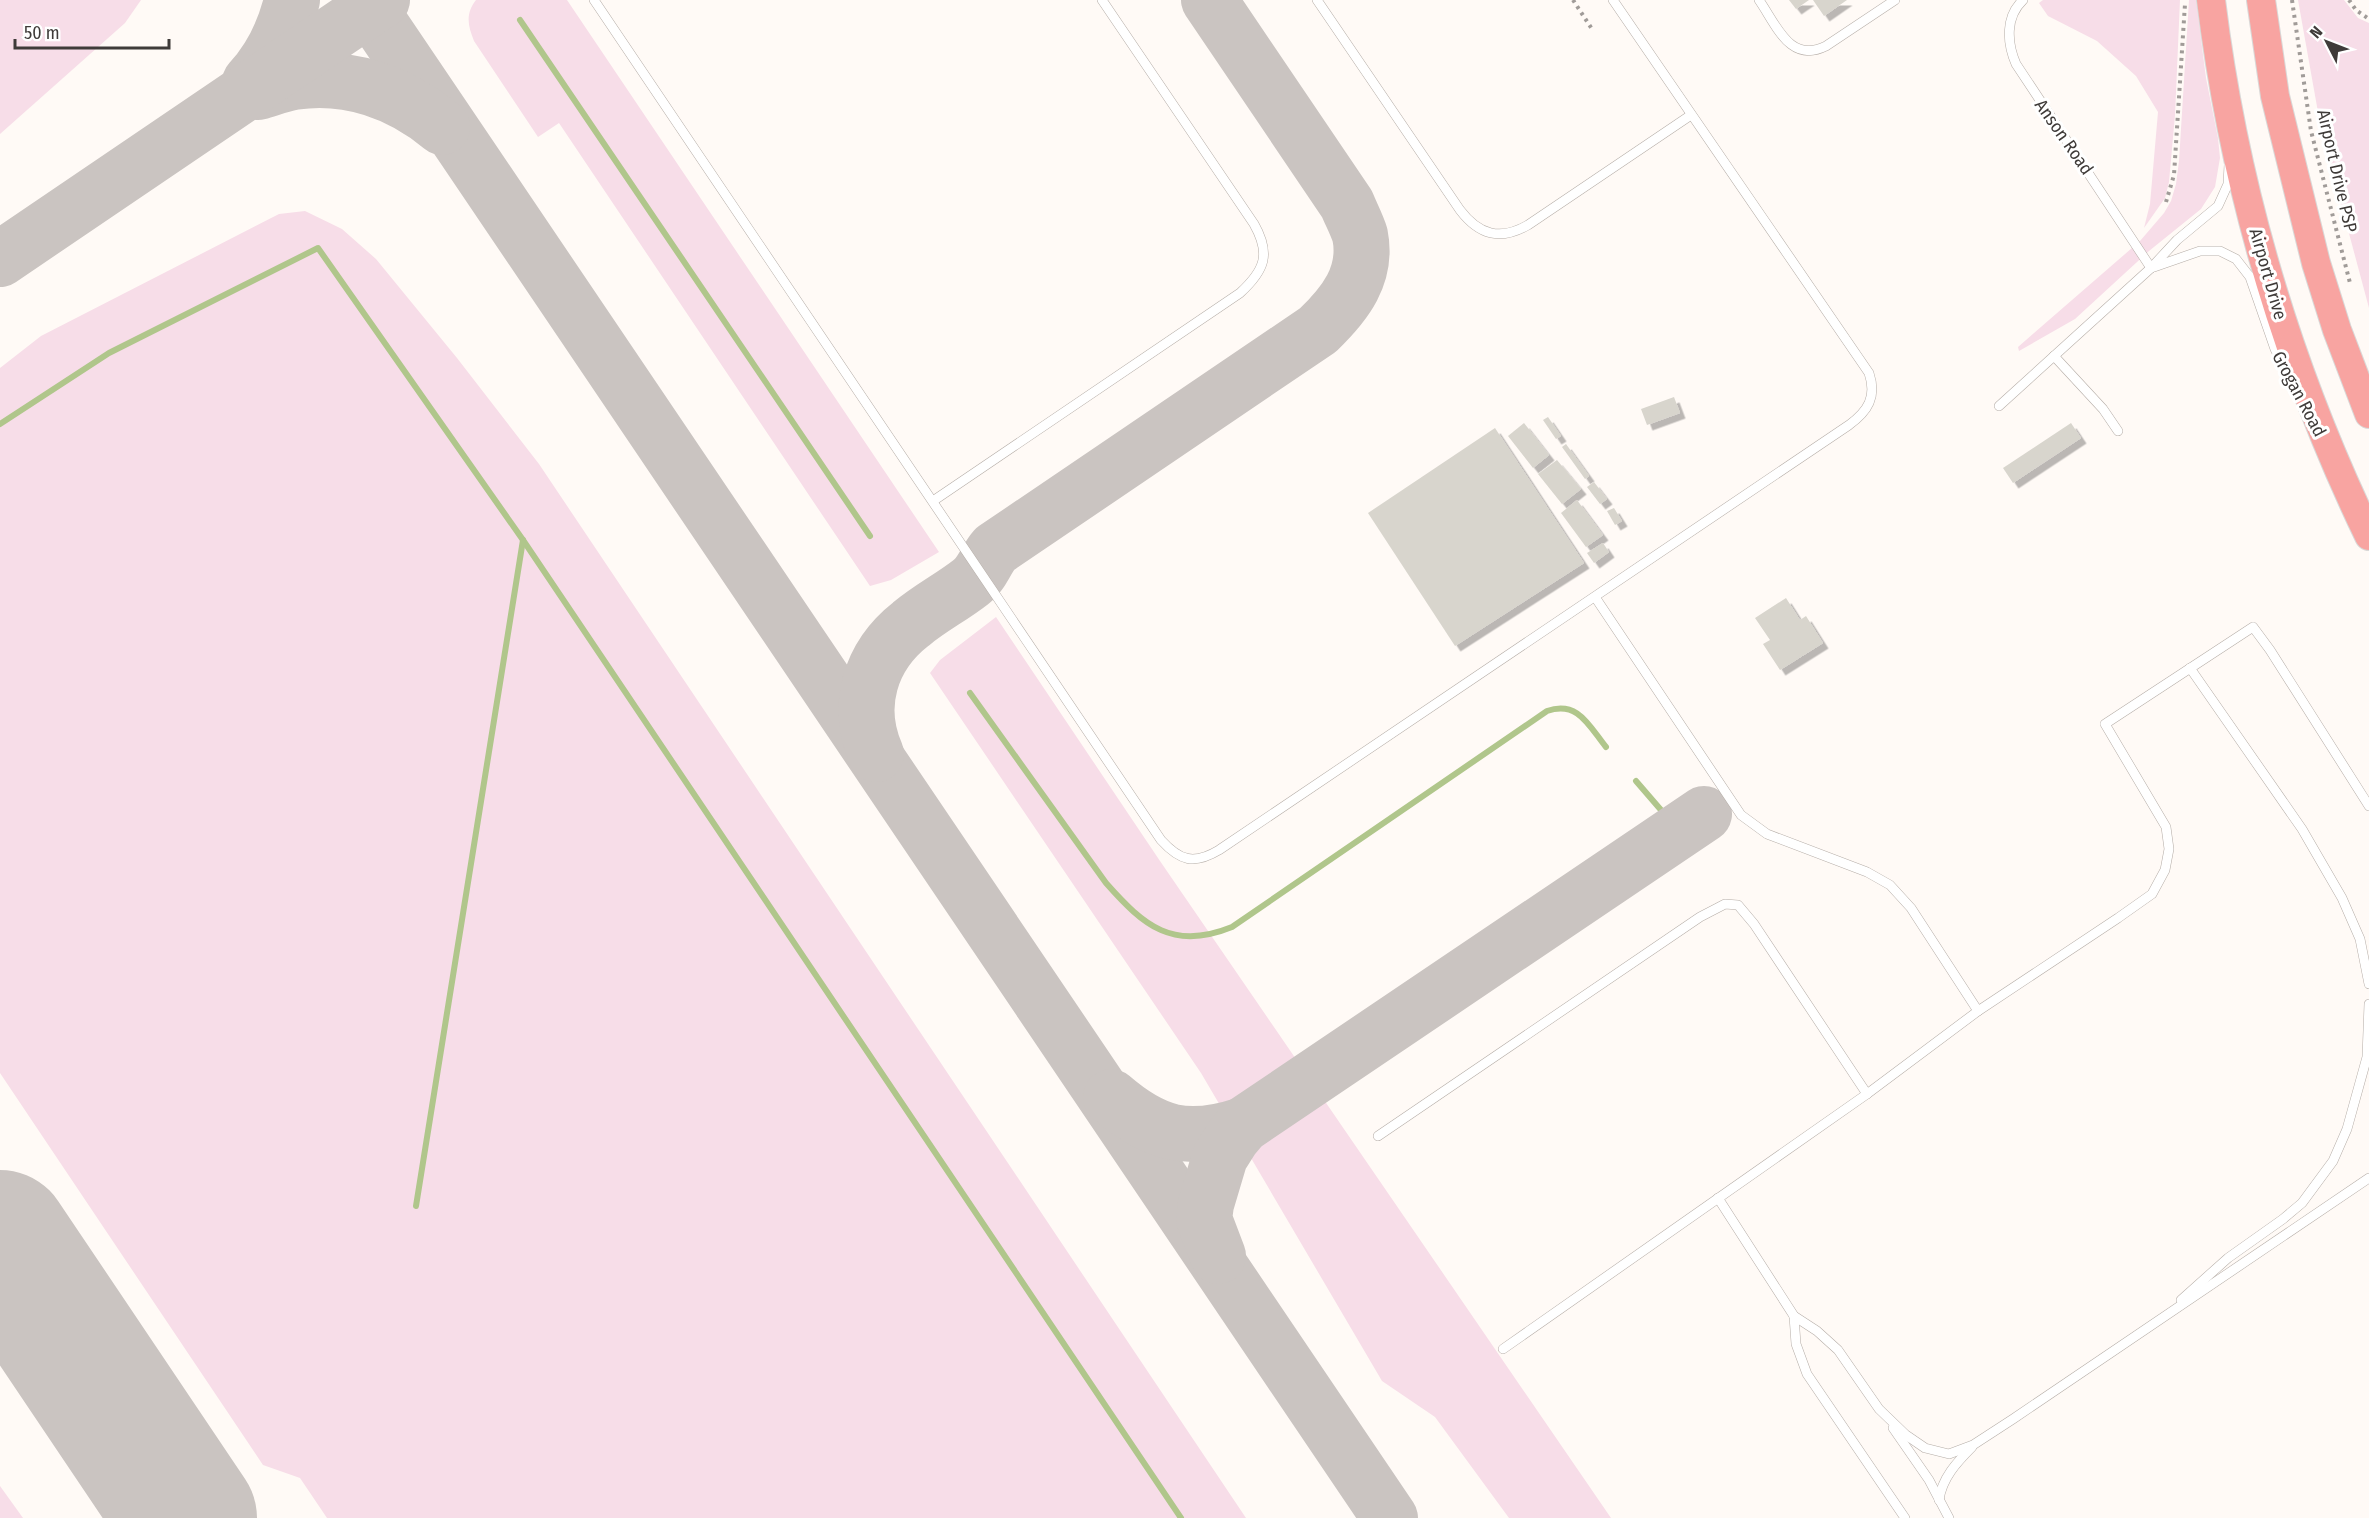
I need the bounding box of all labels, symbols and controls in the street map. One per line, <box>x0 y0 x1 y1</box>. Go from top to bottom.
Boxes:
scale bar <box>15 12 170 50</box>
north arrow <box>2297 12 2357 72</box>
text: 50 m <box>24 22 60 44</box>
text: N <box>2306 22 2326 42</box>
street label: Anson Road <box>2030 95 2098 179</box>
street label: Airport Drive PSP <box>2312 107 2362 235</box>
street label: Airport Drive <box>2244 226 2292 322</box>
street label: Grogan Road <box>2267 348 2331 440</box>

